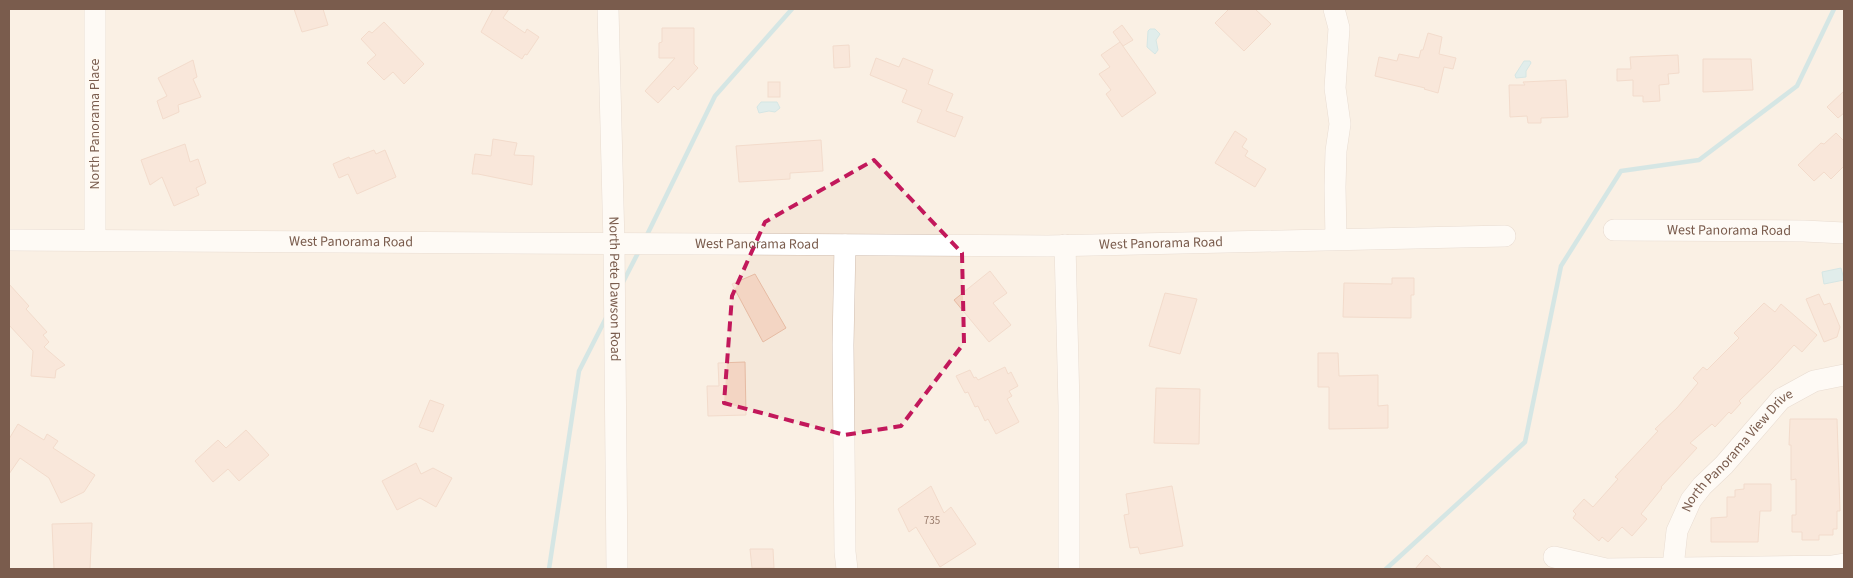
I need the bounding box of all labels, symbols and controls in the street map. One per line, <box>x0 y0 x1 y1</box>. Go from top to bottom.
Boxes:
street label: North Panorama Place <box>85 58 105 189</box>
street label: North Pete Dawson Road <box>603 216 625 362</box>
street label: West Panorama Road <box>1667 220 1791 241</box>
street label: West Panorama Road <box>289 232 413 252</box>
street label: West Panorama Road <box>1099 232 1223 255</box>
street label: West Panorama Road <box>695 234 819 255</box>
street label: North Panorama View Drive <box>1677 384 1797 515</box>
house number: 735 <box>924 513 940 528</box>

